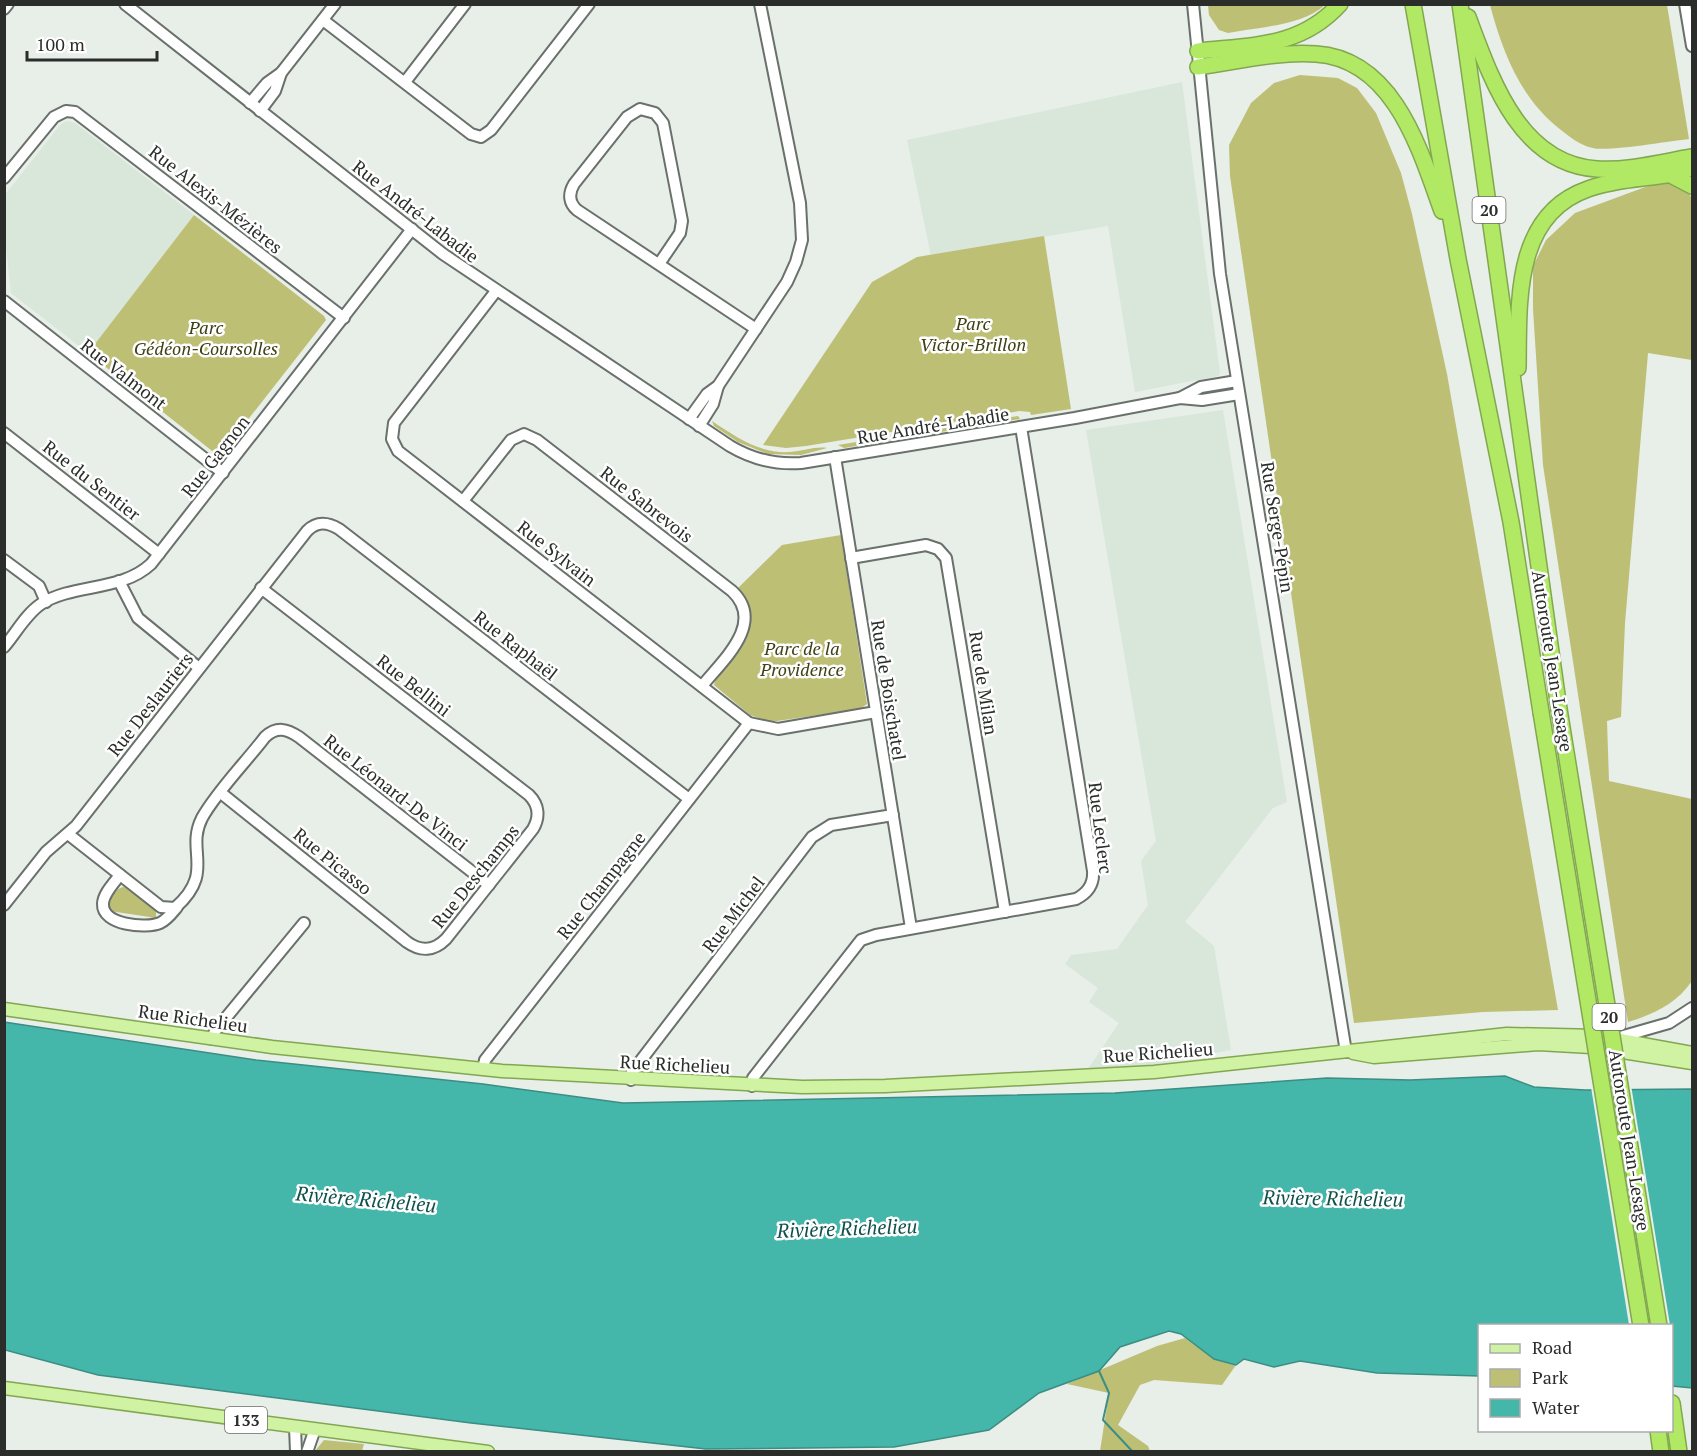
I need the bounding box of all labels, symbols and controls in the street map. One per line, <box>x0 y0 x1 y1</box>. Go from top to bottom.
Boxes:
scale bar <box>27 24 158 62</box>
text: 100 m <box>36 32 85 56</box>
street label: Rue Alexis-Mézières <box>144 139 288 259</box>
street label: Rue André-Labadie <box>348 154 484 268</box>
road number: 20 <box>1472 197 1506 223</box>
park label: Parc Victor-Brillon <box>920 311 1026 356</box>
park label: Parc Gédéon-Coursolles <box>134 315 278 360</box>
street label: Rue Valmont <box>76 333 172 415</box>
street label: Rue André-Labadie <box>855 401 1011 449</box>
street label: Rue Gagnon <box>176 410 255 502</box>
street label: Rue du Sentier <box>38 434 146 526</box>
street label: Rue Sabrevois <box>596 460 698 548</box>
street label: Rue Serge-Pépin <box>1256 460 1300 595</box>
street label: Rue Sylvain <box>513 515 602 591</box>
street label: Autoroute Jean-Lesage <box>1527 568 1579 754</box>
street label: Rue Raphaël <box>469 605 563 685</box>
street label: Rue de Boischatel <box>866 618 912 762</box>
street label: Rue de Milan <box>964 629 1004 737</box>
park label: Parc de la Providence <box>759 636 844 681</box>
street label: Rue Deslauriers <box>102 647 198 761</box>
street label: Rue Bellini <box>372 649 456 721</box>
street label: Rue Léonard-De Vinci <box>319 728 473 856</box>
street label: Rue Leclerc <box>1083 781 1119 875</box>
street label: Rue Deschamps <box>426 819 524 933</box>
street label: Rue Picasso <box>289 822 377 900</box>
street label: Rue Champagne <box>551 826 651 944</box>
street label: Rue Michel <box>696 871 770 957</box>
street label: Rue Richelieu <box>137 998 249 1038</box>
road number: 20 <box>1592 1004 1626 1030</box>
street label: Rue Richelieu <box>1102 1036 1214 1068</box>
street label: Autoroute Jean-Lesage <box>1604 1047 1656 1233</box>
street label: Rue Richelieu <box>619 1049 731 1079</box>
water label: Rivière Richelieu <box>294 1179 437 1219</box>
water label: Rivière Richelieu <box>1261 1183 1404 1213</box>
water label: Rivière Richelieu <box>775 1212 918 1244</box>
legend <box>1478 1324 1673 1432</box>
text: Road <box>1532 1335 1572 1359</box>
text: Park <box>1532 1365 1569 1389</box>
text: Water <box>1532 1395 1579 1419</box>
road number: 133 <box>225 1407 267 1433</box>

